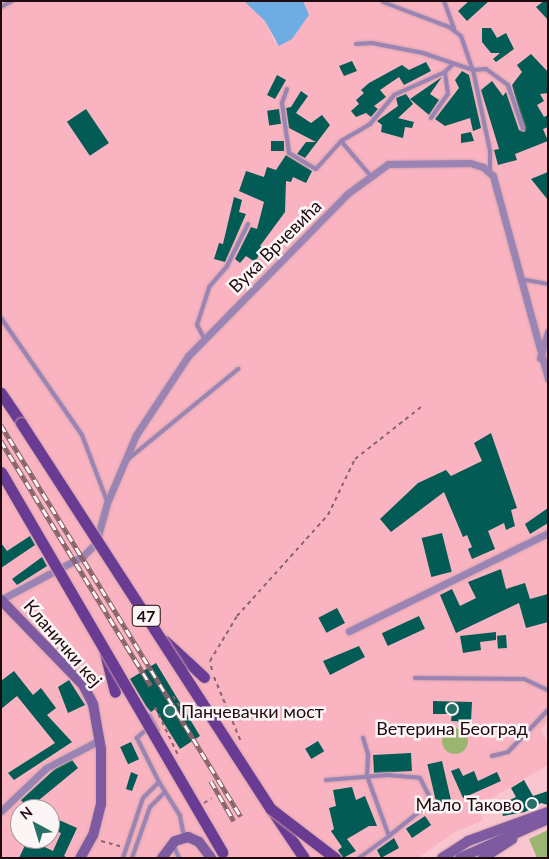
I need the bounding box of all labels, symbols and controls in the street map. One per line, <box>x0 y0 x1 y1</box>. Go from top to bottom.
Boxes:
street label: Вука Врчевића <box>224 195 326 297</box>
street label: Кланички кеј <box>19 595 107 691</box>
road number: 47 <box>131 602 161 630</box>
place label: Панчевачки мост <box>181 700 324 722</box>
marker: Ветерина Београд <box>446 703 458 715</box>
marker: Панчевачки мост <box>163 704 177 718</box>
place label: Ветерина Београд <box>376 717 528 739</box>
place label: Мало Таково <box>415 793 522 815</box>
marker: Мало Таково <box>526 798 538 810</box>
north arrow <box>10 799 60 849</box>
text: N <box>16 803 35 823</box>

